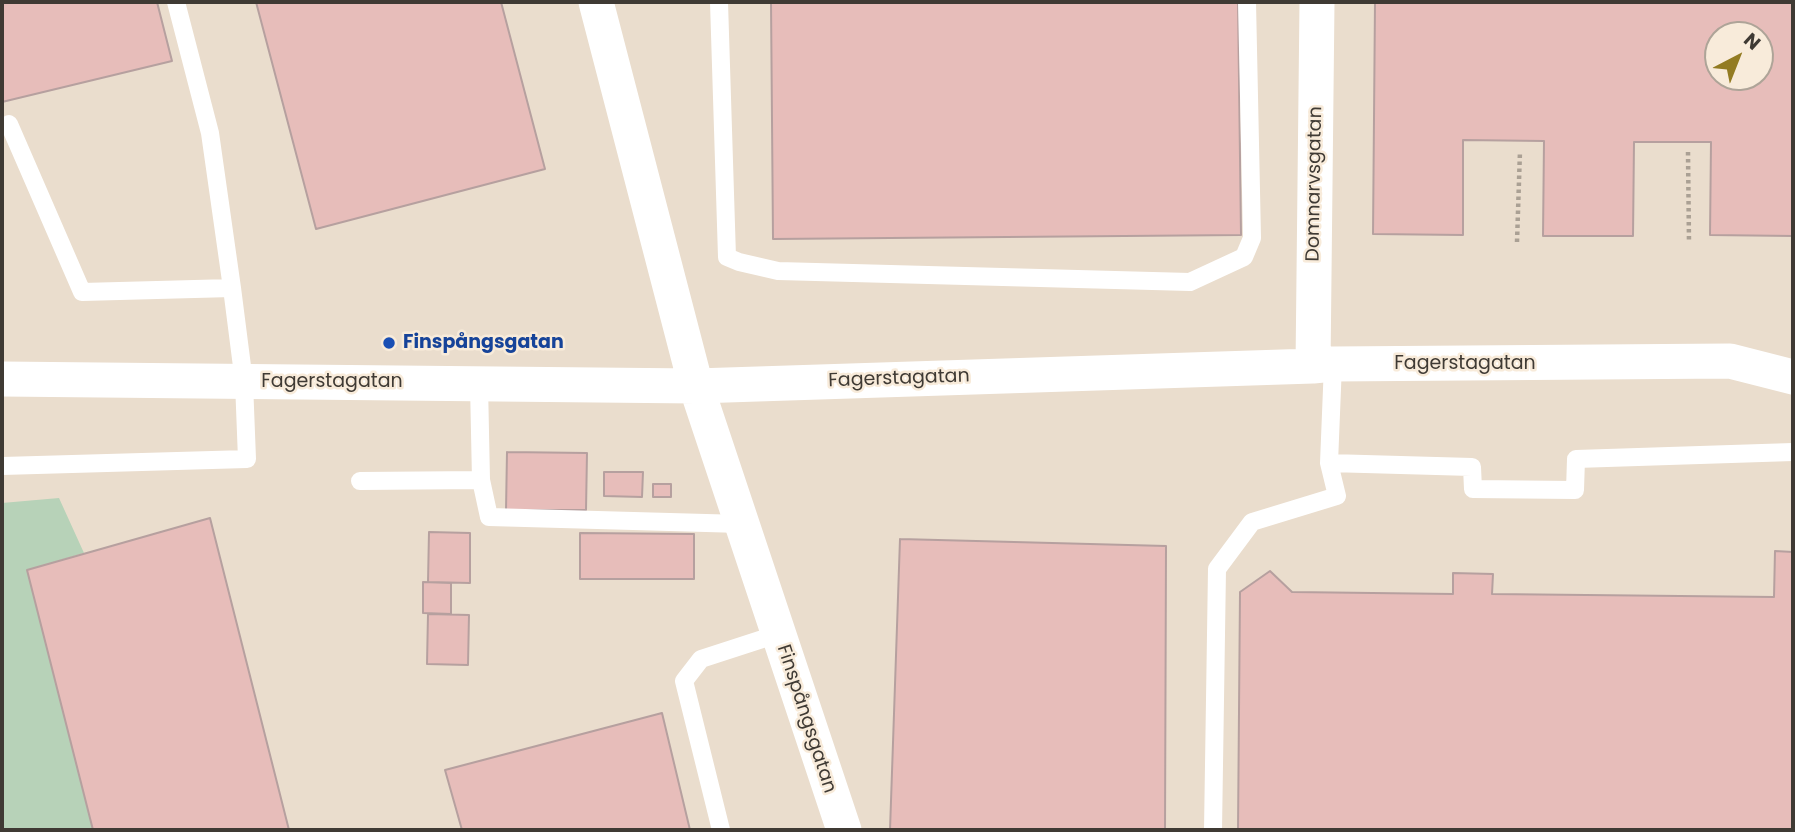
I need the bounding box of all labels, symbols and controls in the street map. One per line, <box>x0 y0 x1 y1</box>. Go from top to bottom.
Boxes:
north arrow <box>1704 21 1774 91</box>
text: N <box>1738 27 1766 56</box>
street label: Domnarvsgatan <box>1302 106 1328 262</box>
place label: Finspångsgatan <box>403 332 564 354</box>
marker: Finspångsgatan <box>381 335 397 351</box>
street label: Fagerstagatan <box>1394 353 1536 375</box>
street label: Fagerstagatan <box>828 365 970 393</box>
street label: Fagerstagatan <box>261 371 403 393</box>
street label: Finspångsgatan <box>771 642 841 796</box>

